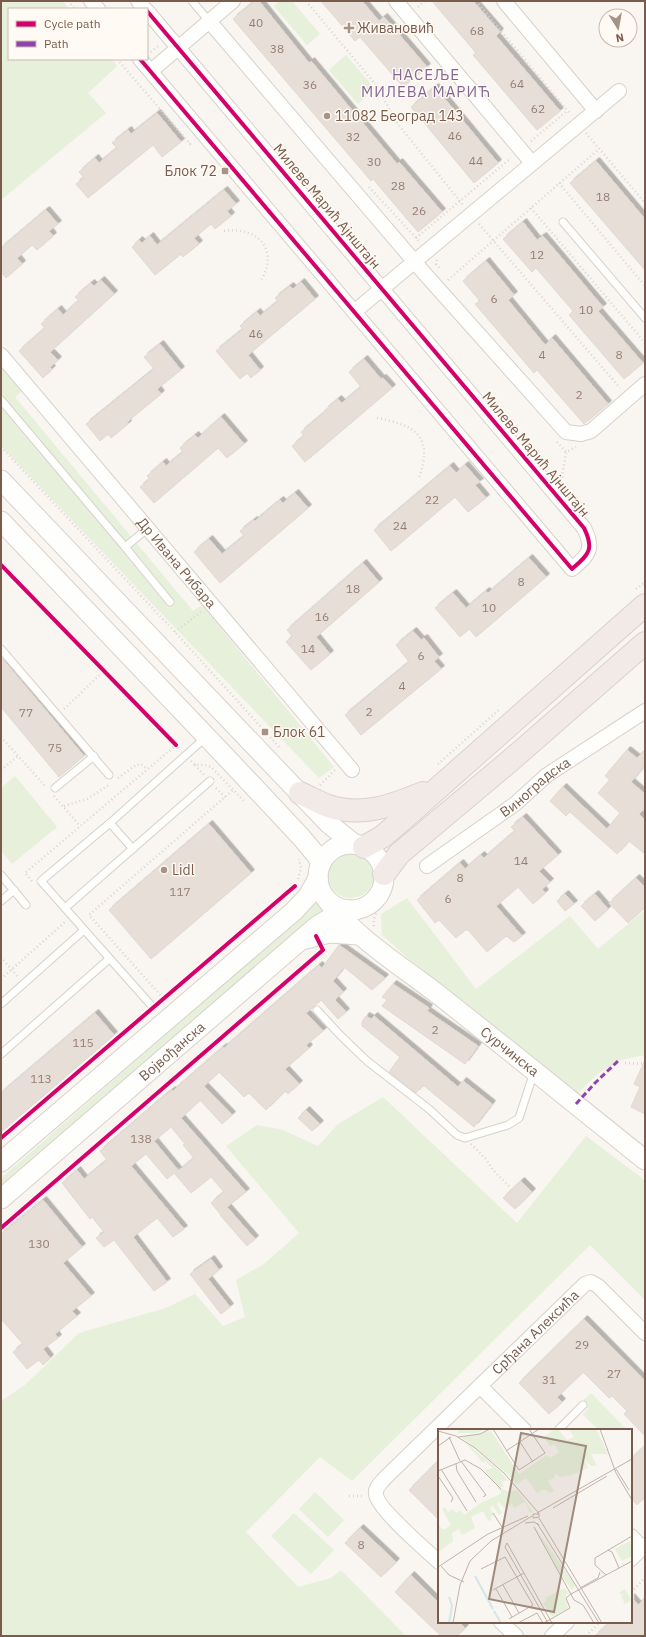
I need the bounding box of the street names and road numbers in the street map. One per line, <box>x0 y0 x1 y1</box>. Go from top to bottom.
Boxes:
street label: Милеве Марић Ајнштајн <box>269 140 385 272</box>
street label: Милеве Марић Ајнштајн <box>478 388 594 520</box>
street label: Др Ивана Рибара <box>133 514 221 612</box>
street label: Виноградска <box>496 753 574 821</box>
street label: Војвођанска <box>135 1017 209 1085</box>
street label: Сурчинска <box>477 1023 543 1081</box>
street label: Срђана Алексића <box>488 1286 583 1378</box>

